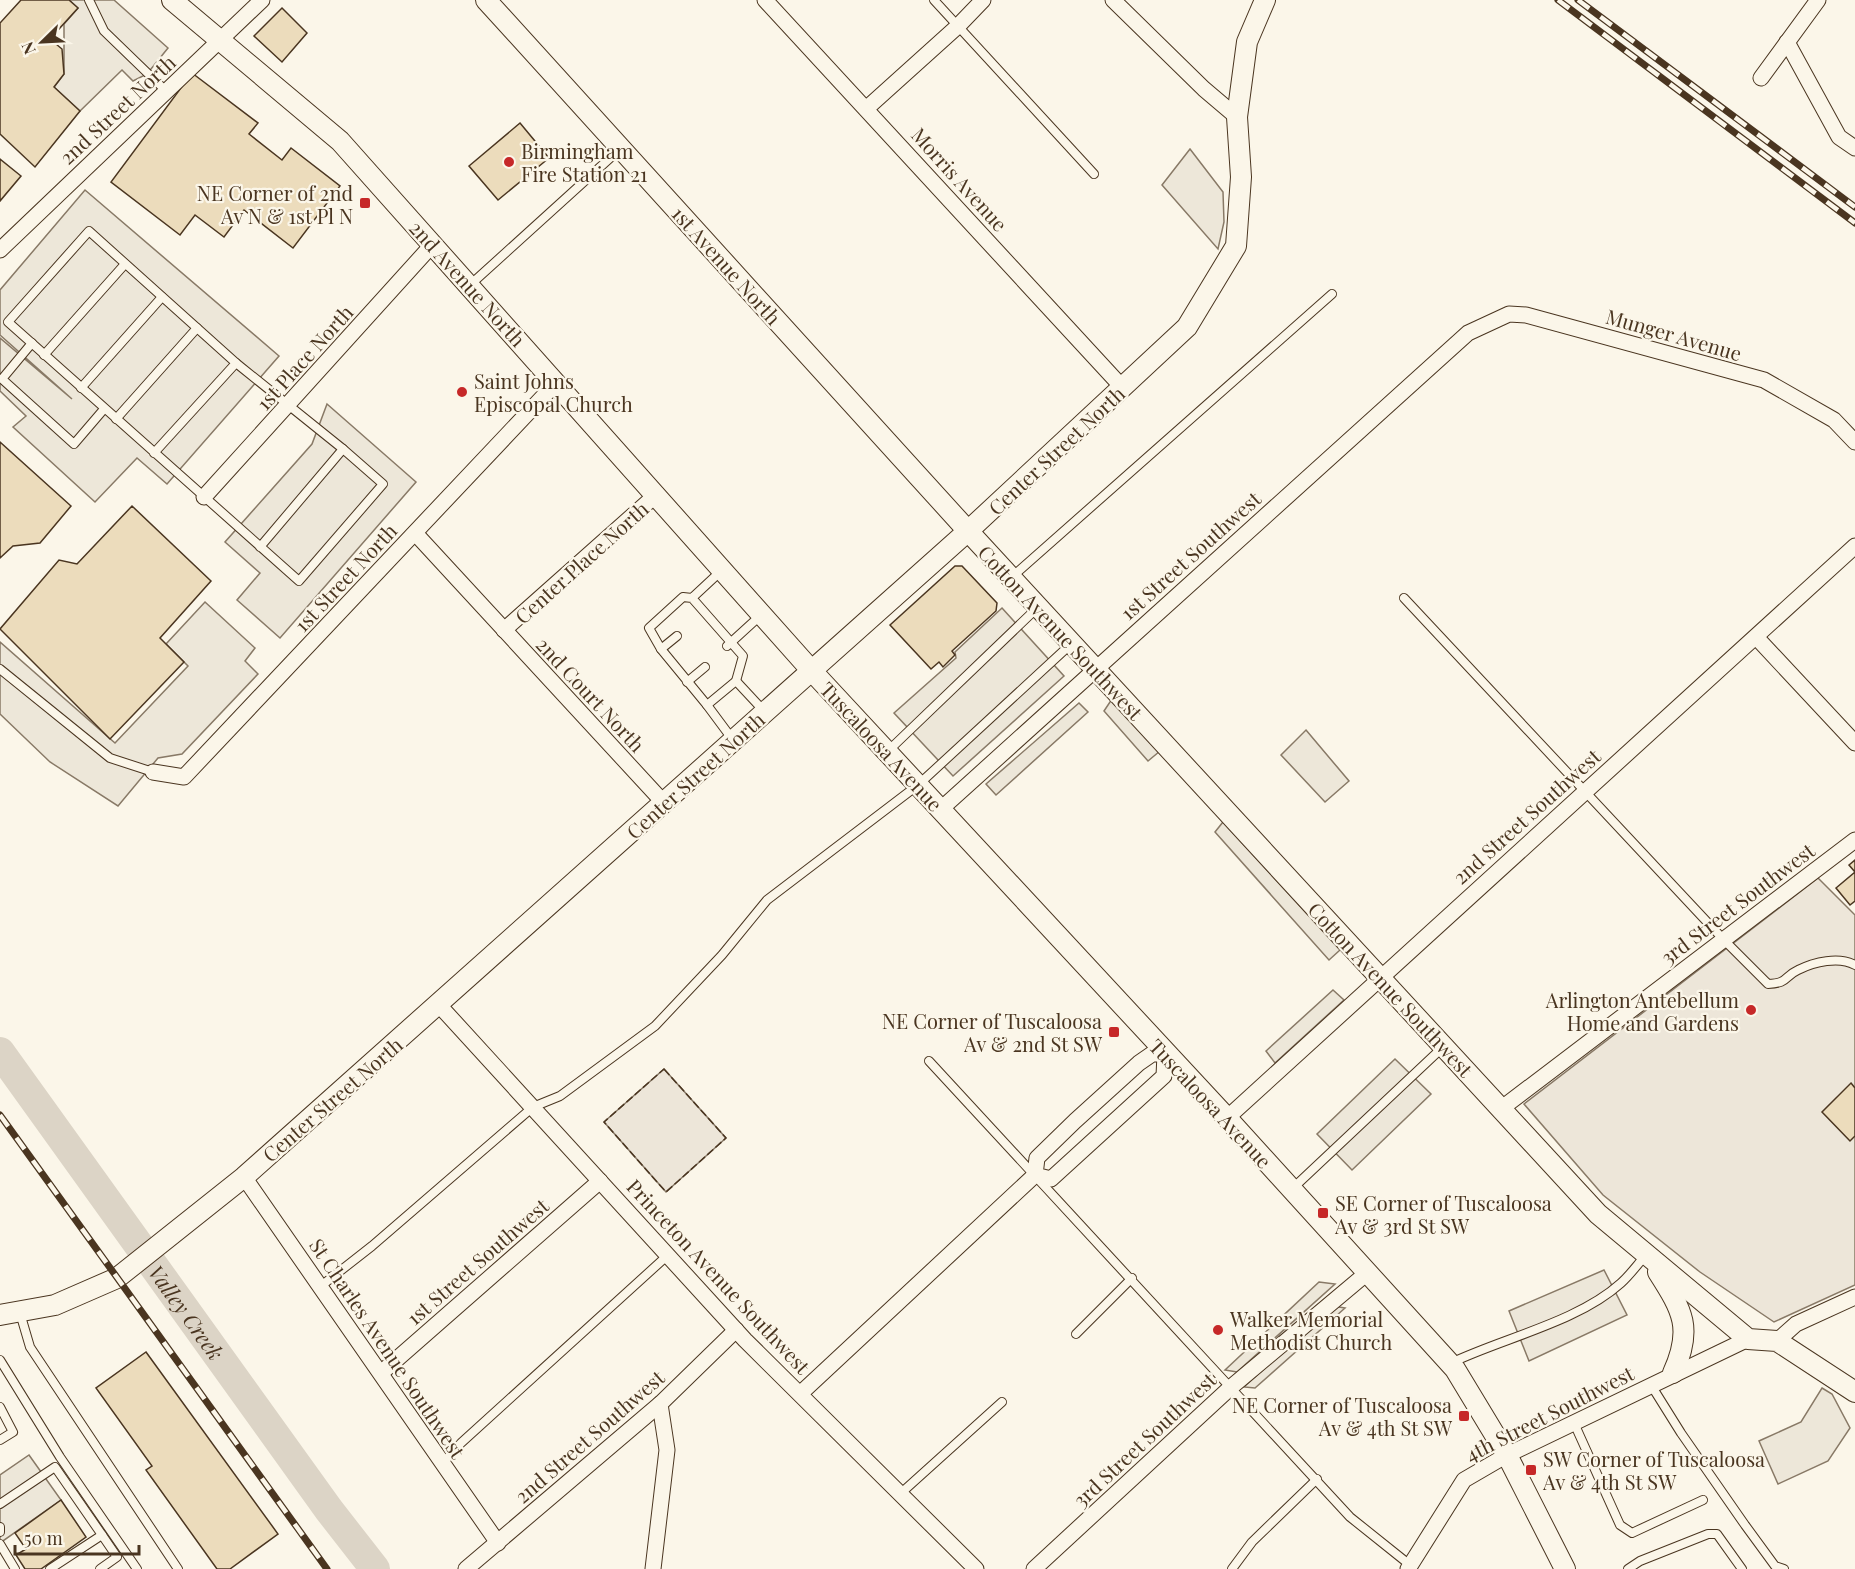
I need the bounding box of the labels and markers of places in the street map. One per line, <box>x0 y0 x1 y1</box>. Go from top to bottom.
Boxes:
place label: Birmingham Fire Station 21 <box>521 137 647 187</box>
marker: Birmingham Fire Station 21 <box>502 155 516 169</box>
place label: NE Corner of 2nd Av N & 1st Pl N <box>197 179 353 229</box>
marker: NE Corner of 2nd Av N & 1st Pl N <box>358 196 372 210</box>
place label: Saint Johns Episcopal Church <box>474 367 633 417</box>
marker: Saint Johns Episcopal Church <box>455 385 469 399</box>
place label: Arlington Antebellum Home and Gardens <box>1545 986 1739 1036</box>
marker: Arlington Antebellum Home and Gardens <box>1744 1003 1758 1017</box>
place label: NE Corner of Tuscaloosa Av & 2nd St SW <box>882 1007 1103 1057</box>
marker: NE Corner of Tuscaloosa Av & 2nd St SW <box>1107 1025 1121 1039</box>
place label: SE Corner of Tuscaloosa Av & 3rd St SW <box>1334 1189 1552 1239</box>
marker: SE Corner of Tuscaloosa Av & 3rd St SW <box>1316 1206 1330 1220</box>
place label: Walker Memorial Methodist Church <box>1229 1305 1392 1355</box>
marker: Walker Memorial Methodist Church <box>1211 1323 1225 1337</box>
place label: NE Corner of Tuscaloosa Av & 4th St SW <box>1232 1391 1453 1441</box>
marker: NE Corner of Tuscaloosa Av & 4th St SW <box>1457 1409 1471 1423</box>
place label: SW Corner of Tuscaloosa Av & 4th St SW <box>1542 1445 1765 1495</box>
marker: SW Corner of Tuscaloosa Av & 4th St SW <box>1524 1463 1538 1477</box>

